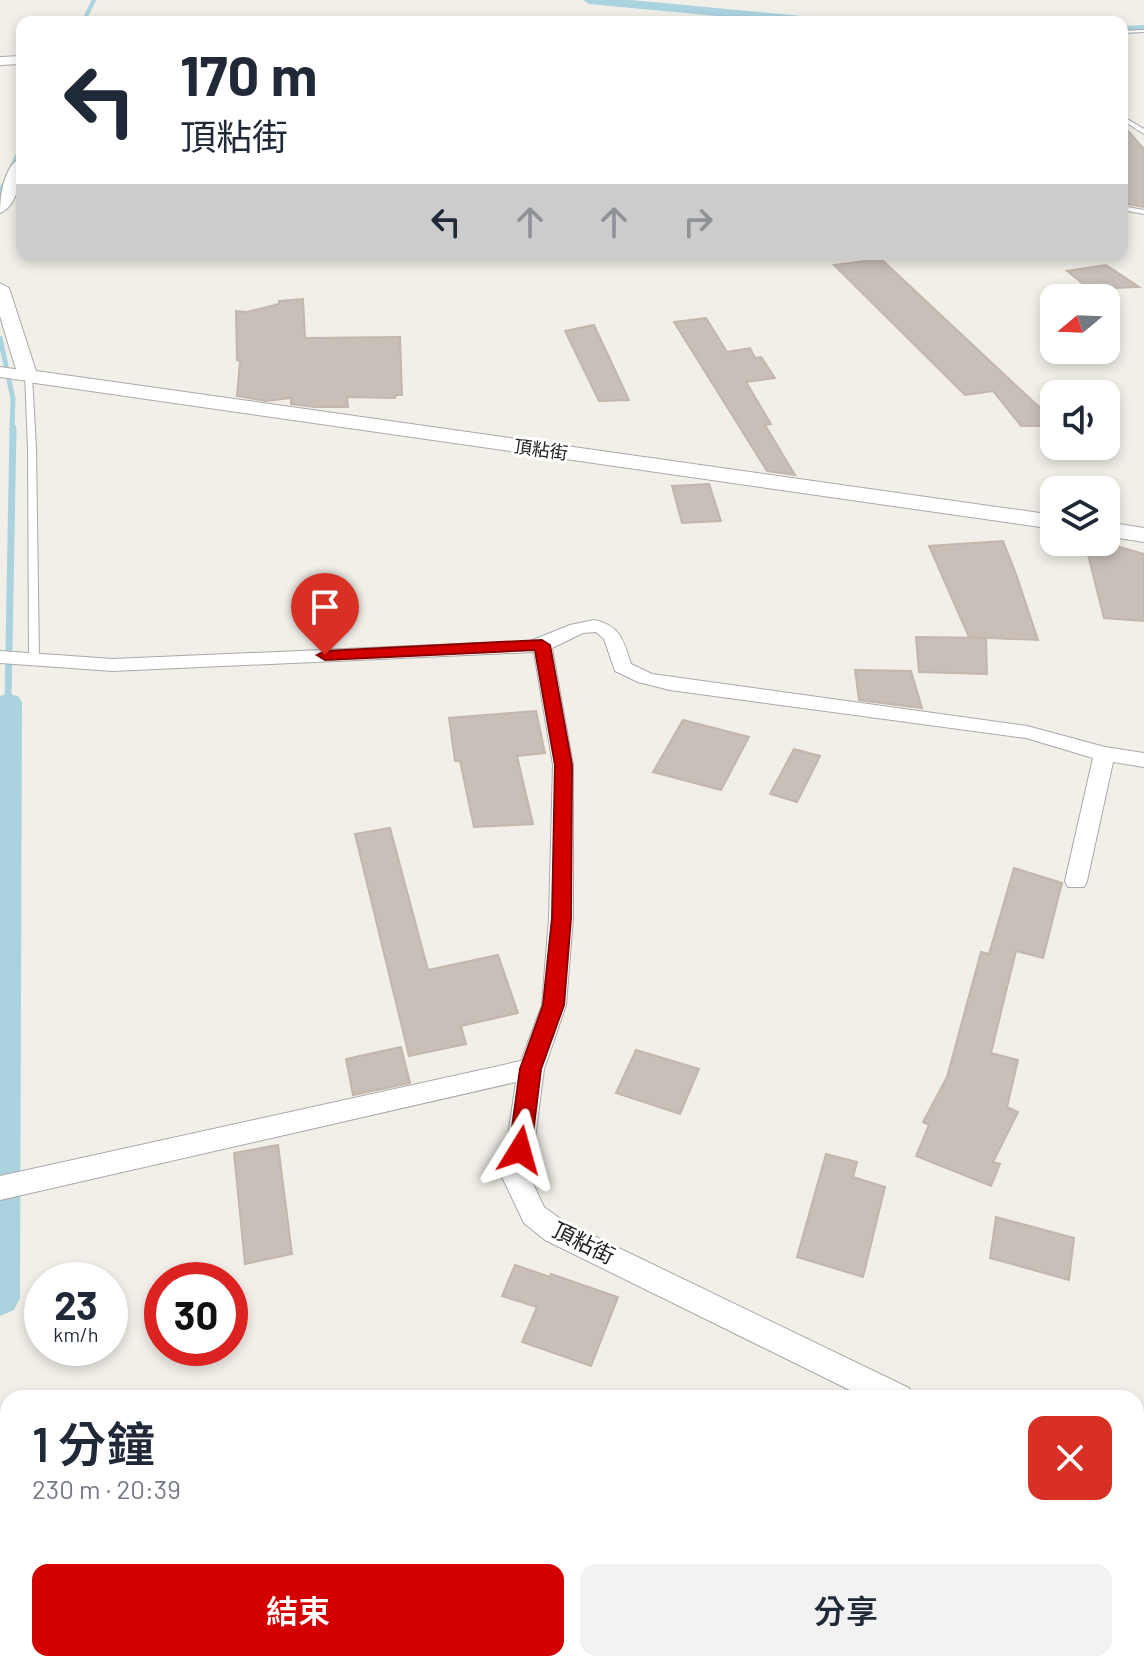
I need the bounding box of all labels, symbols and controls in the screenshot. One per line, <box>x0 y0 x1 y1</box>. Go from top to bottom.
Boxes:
text: 170 m <box>180 40 317 107</box>
icon: left <box>48 48 152 152</box>
text: 頂粘街 <box>180 114 288 157</box>
icon: left <box>424 200 468 244</box>
icon: ahead <box>508 200 552 244</box>
icon: ahead <box>592 200 636 244</box>
icon: right <box>676 200 720 244</box>
north arrow <box>1040 284 1120 364</box>
map controls <box>1040 284 1120 556</box>
button: sound <box>1040 380 1120 460</box>
street label: 頂粘街 <box>513 434 569 464</box>
button: layers <box>1040 476 1120 556</box>
pin <box>291 573 359 655</box>
icon: arrive <box>303 585 347 629</box>
position arrow <box>478 1108 562 1192</box>
street label: 頂粘街 <box>549 1216 619 1268</box>
speed limit sign: 30 <box>144 1262 248 1366</box>
text: 23 <box>54 1280 98 1328</box>
text: km/h <box>53 1322 99 1346</box>
text: 1 分鐘 <box>32 1414 155 1472</box>
button: close <box>1028 1416 1112 1500</box>
text: 230 m · 20:39 <box>32 1473 181 1504</box>
button: 結束 <box>32 1564 564 1656</box>
button: 分享 <box>580 1564 1112 1656</box>

